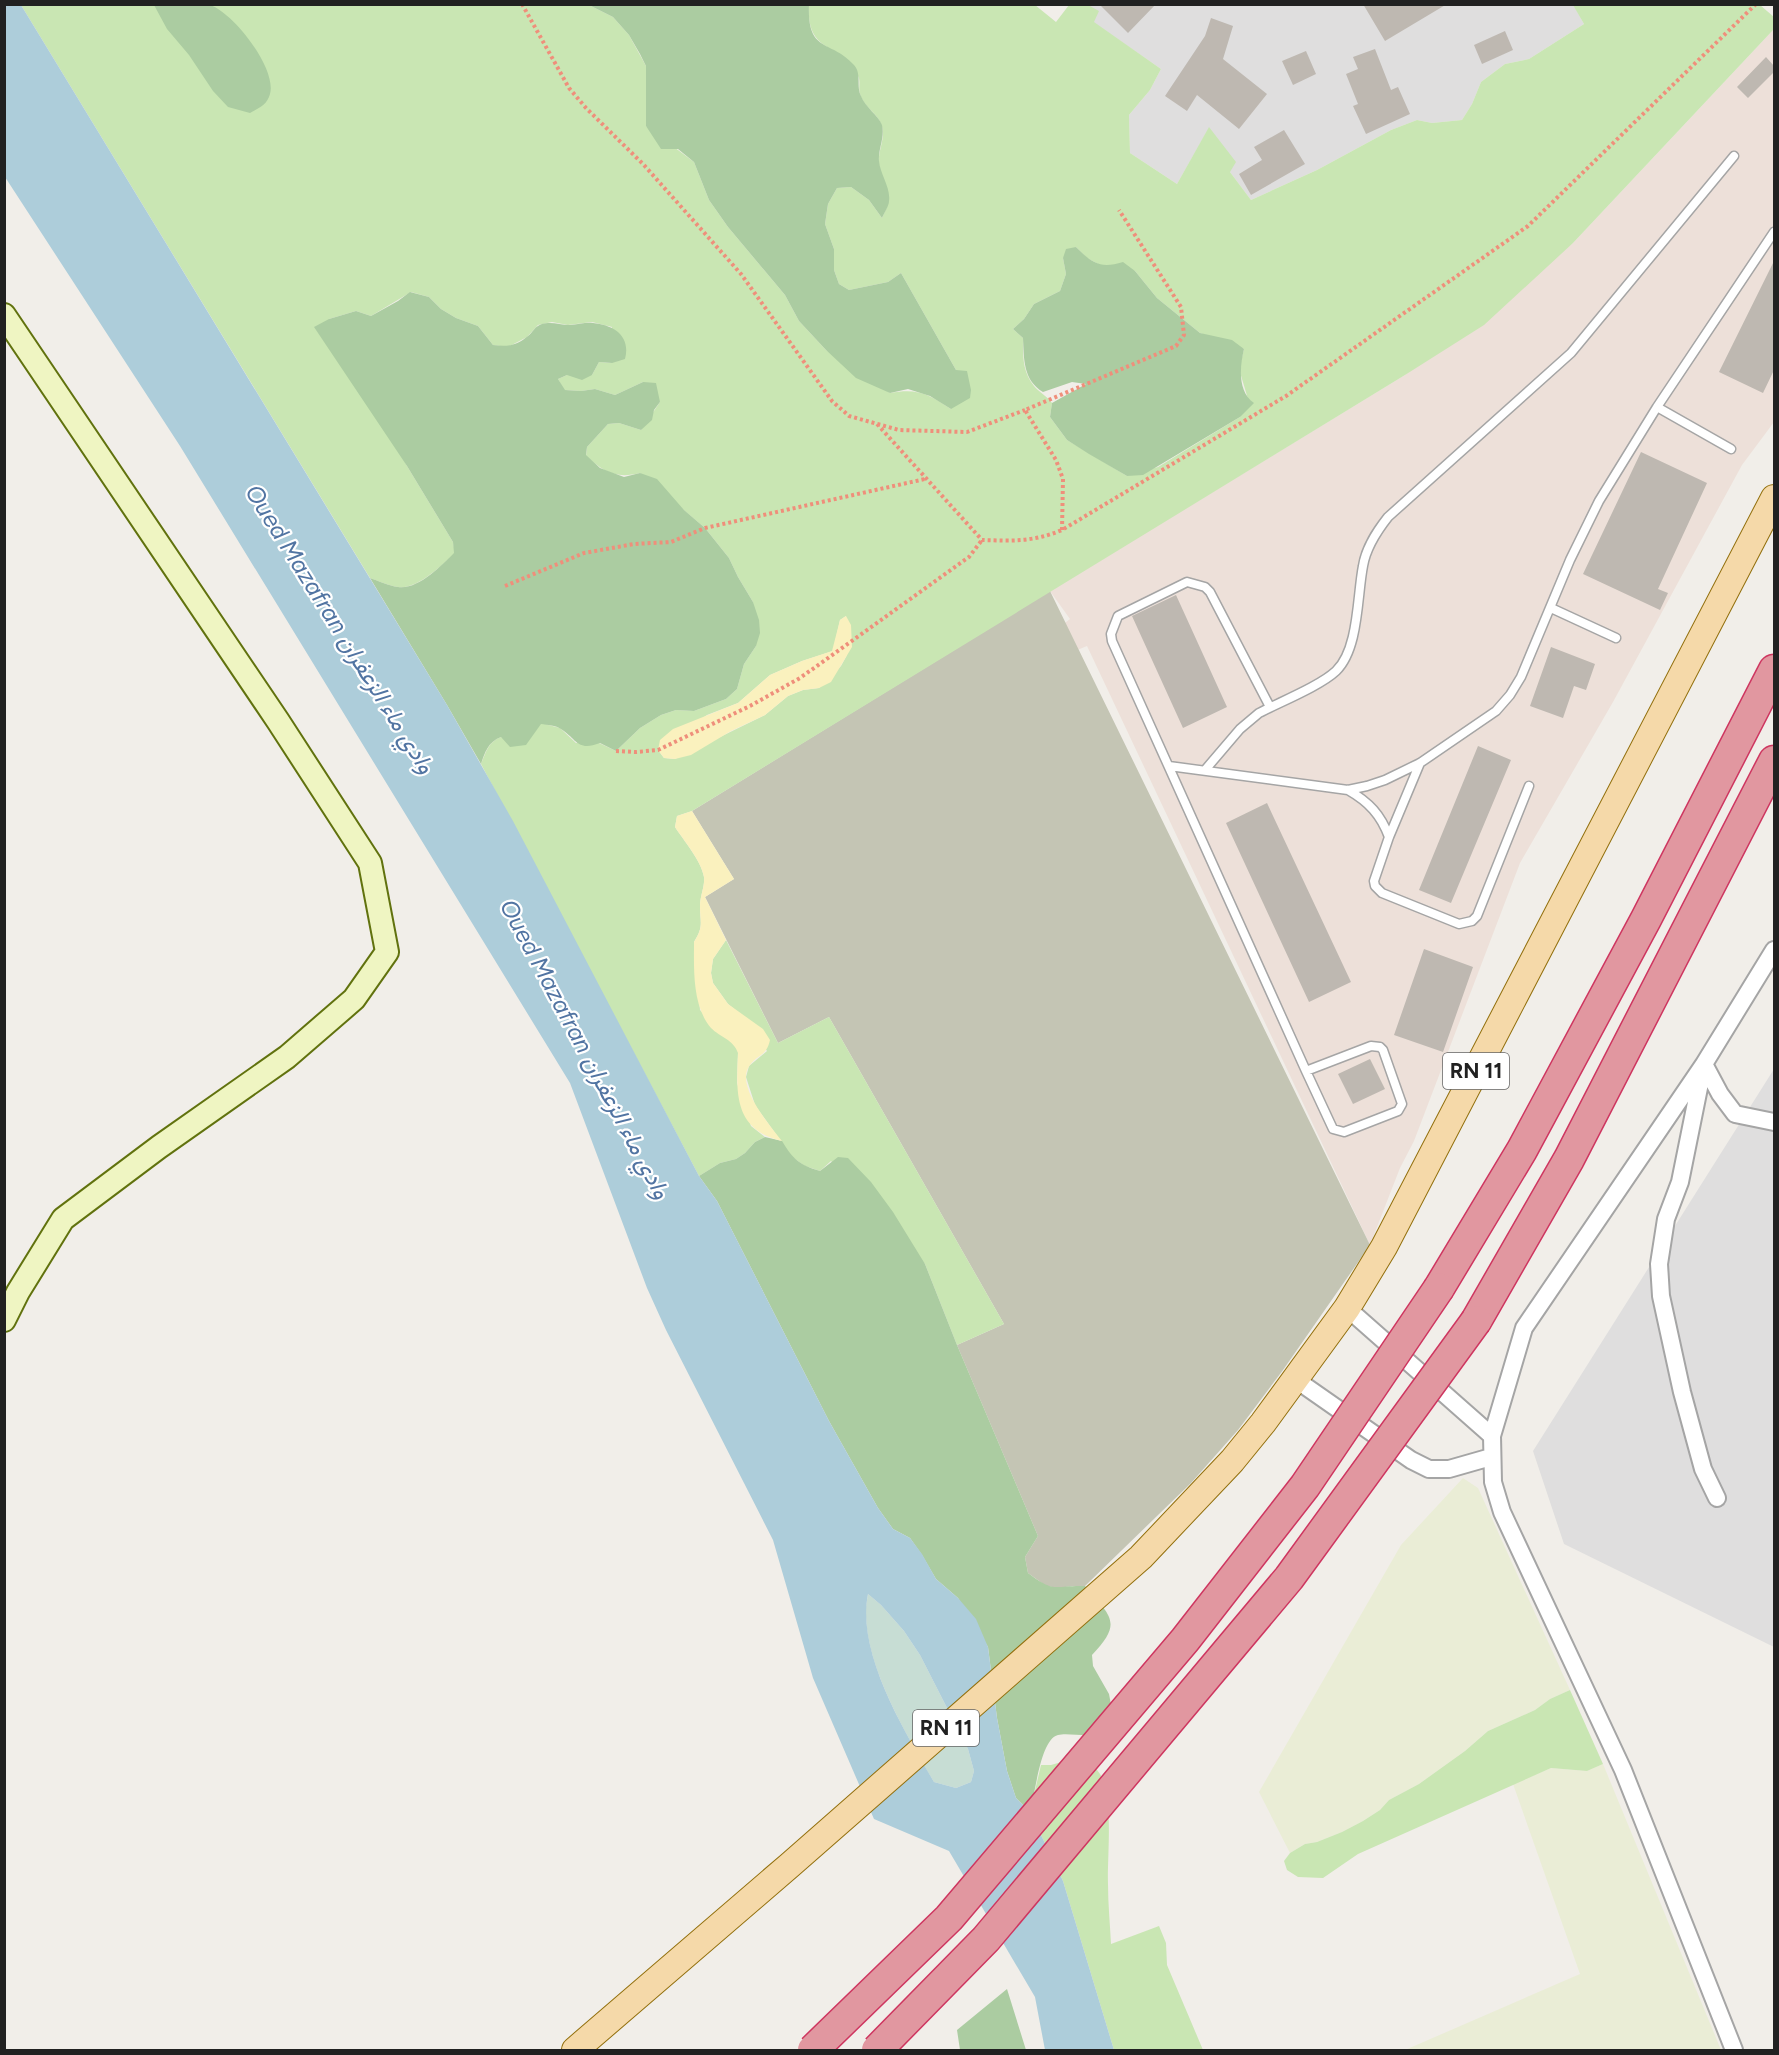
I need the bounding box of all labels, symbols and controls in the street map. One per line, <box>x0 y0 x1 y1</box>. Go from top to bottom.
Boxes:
water label: Oued Mazafran وادي ماء الزعفران <box>235 479 442 781</box>
water label: Oued Mazafran وادي ماء الزعفران <box>490 894 677 1206</box>
road number: RN 11 <box>1443 1053 1509 1089</box>
road number: RN 11 <box>913 1710 979 1746</box>

